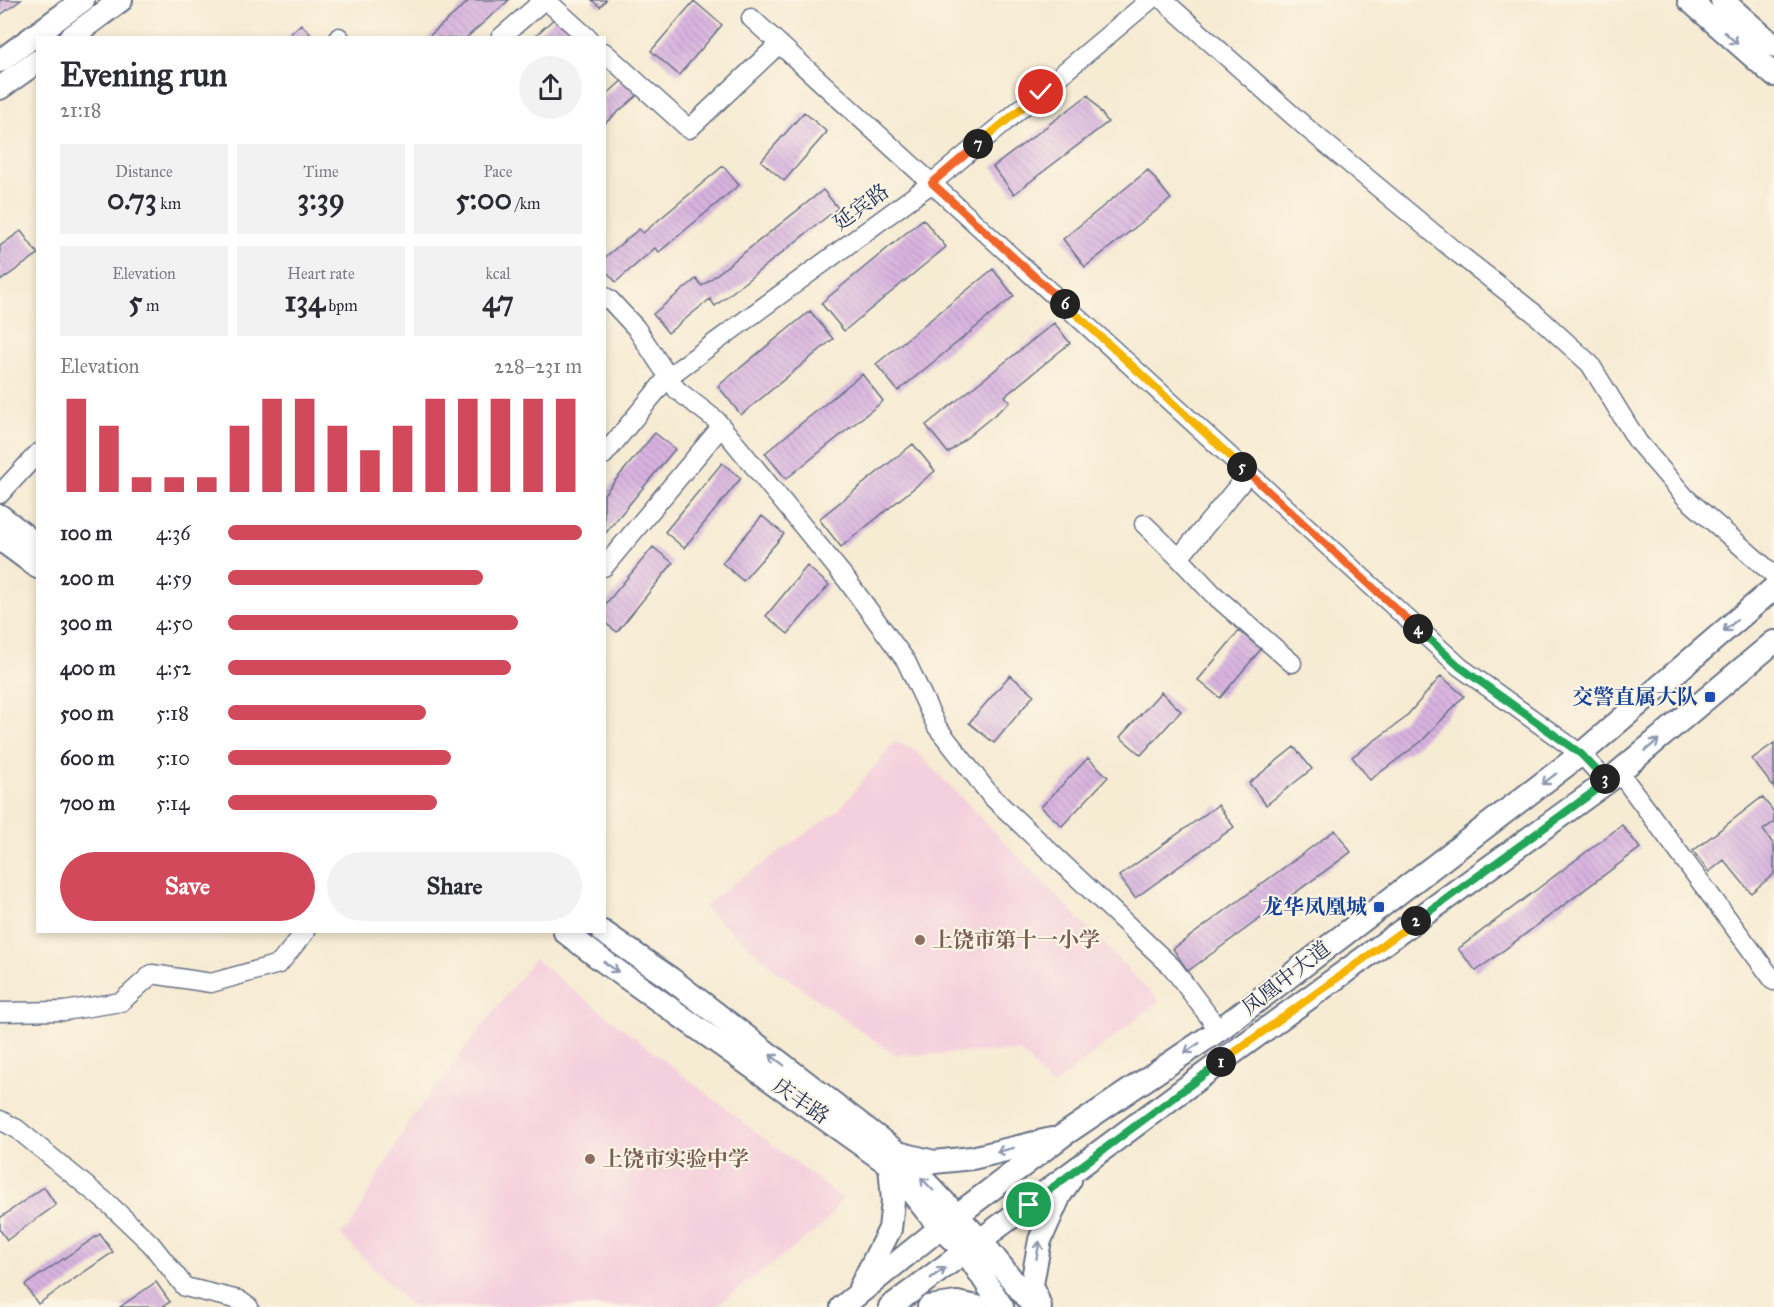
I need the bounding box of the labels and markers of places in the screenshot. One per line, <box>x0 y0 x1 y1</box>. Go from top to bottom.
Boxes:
pin <box>1015 66 1066 117</box>
pin: 7 <box>963 129 993 159</box>
pin: 6 <box>1050 289 1080 319</box>
pin: 5 <box>1227 452 1257 482</box>
pin: 4 <box>1403 614 1433 644</box>
place label: 交警直属大队 <box>1572 684 1698 710</box>
marker: 交警直属大队 <box>1703 690 1717 704</box>
pin: 3 <box>1590 764 1620 794</box>
place label: 龙华凤凰城 <box>1262 894 1367 920</box>
marker: 龙华凤凰城 <box>1372 900 1386 914</box>
pin: 2 <box>1401 906 1431 936</box>
place label: 上饶市第十一小学 <box>932 927 1100 953</box>
marker: 上饶市第十一小学 <box>913 933 927 947</box>
pin: 1 <box>1206 1047 1236 1077</box>
place label: 上饶市实验中学 <box>602 1146 749 1172</box>
marker: 上饶市实验中学 <box>583 1152 597 1166</box>
pin <box>1003 1179 1054 1230</box>

